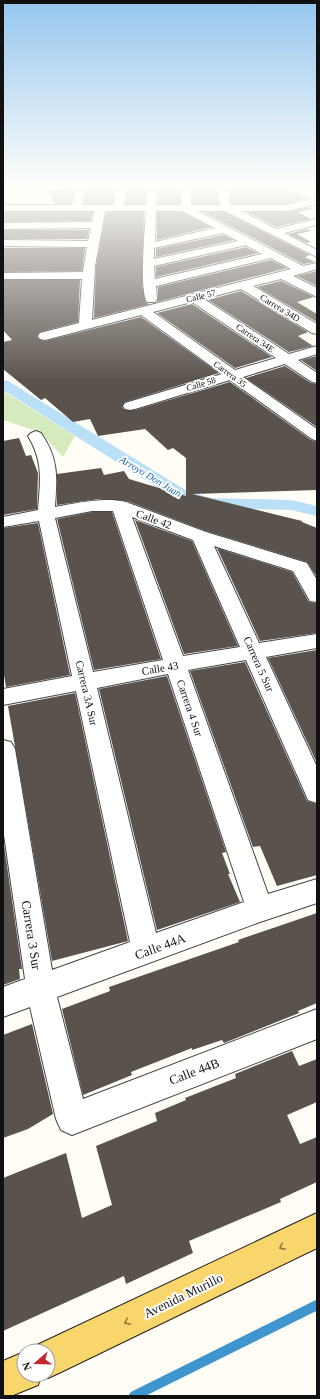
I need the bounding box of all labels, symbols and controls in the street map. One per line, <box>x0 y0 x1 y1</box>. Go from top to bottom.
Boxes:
street label: Calle 57 <box>185 287 217 305</box>
street label: Carrera 34D <box>258 292 302 324</box>
street label: Carrera 34E <box>234 322 276 355</box>
street label: Carrera 35 <box>212 359 249 390</box>
street label: Calle 58 <box>185 375 217 393</box>
water label: Arroyo Don Juan <box>117 453 183 499</box>
street label: Calle 42 <box>135 507 173 531</box>
street label: Carrera 5 Sur <box>241 634 277 694</box>
street label: Carrera 3A Sur <box>74 659 100 727</box>
street label: Calle 43 <box>141 659 180 677</box>
street label: Carrera 4 Sur <box>175 678 205 738</box>
street label: Carrera 3 Sur <box>19 899 44 971</box>
street label: Calle 44A <box>133 930 188 963</box>
street label: Calle 44B <box>167 1055 222 1088</box>
one-way arrow <box>279 1242 286 1250</box>
street label: Avenida Murillo <box>141 1270 225 1321</box>
one-way arrow <box>124 1317 132 1325</box>
north arrow <box>16 1343 56 1383</box>
text: N <box>20 1361 34 1372</box>

